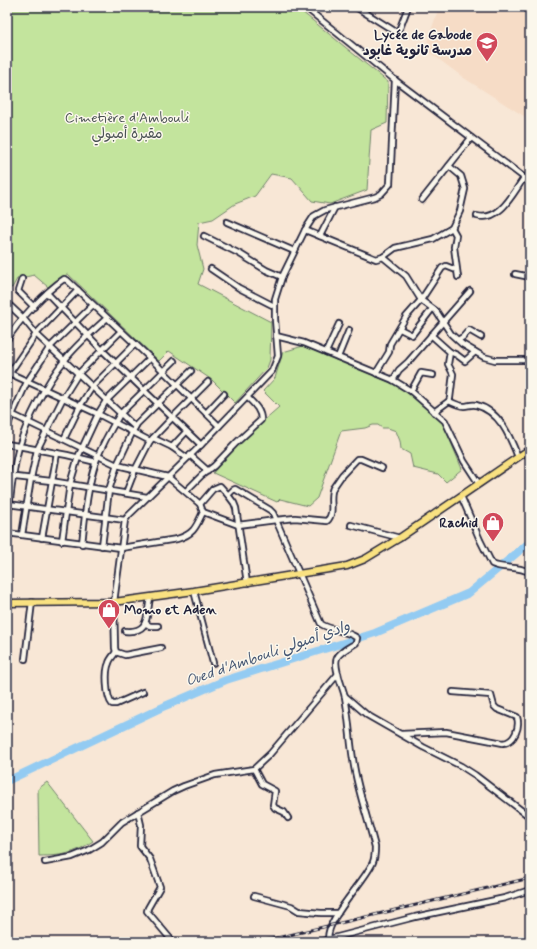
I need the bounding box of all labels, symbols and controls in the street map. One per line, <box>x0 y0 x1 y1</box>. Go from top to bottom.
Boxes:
place label: Lycée de Gabode مدرسة ثانوية غابود <box>363 26 472 60</box>
school or university icon: Lycée de Gabode مدرسة ثانوية غابود <box>474 30 500 63</box>
park label: Cimetière d'Ambouli مقبرة أمبولي <box>65 109 189 146</box>
shop icon: Rachid <box>480 510 506 543</box>
place label: Rachid <box>439 514 478 532</box>
shop icon: Momo et Aden <box>96 597 122 630</box>
place label: Momo et Aden <box>124 601 218 619</box>
water label: Oued d'Ambouli وادي أمبولي <box>183 616 353 693</box>

